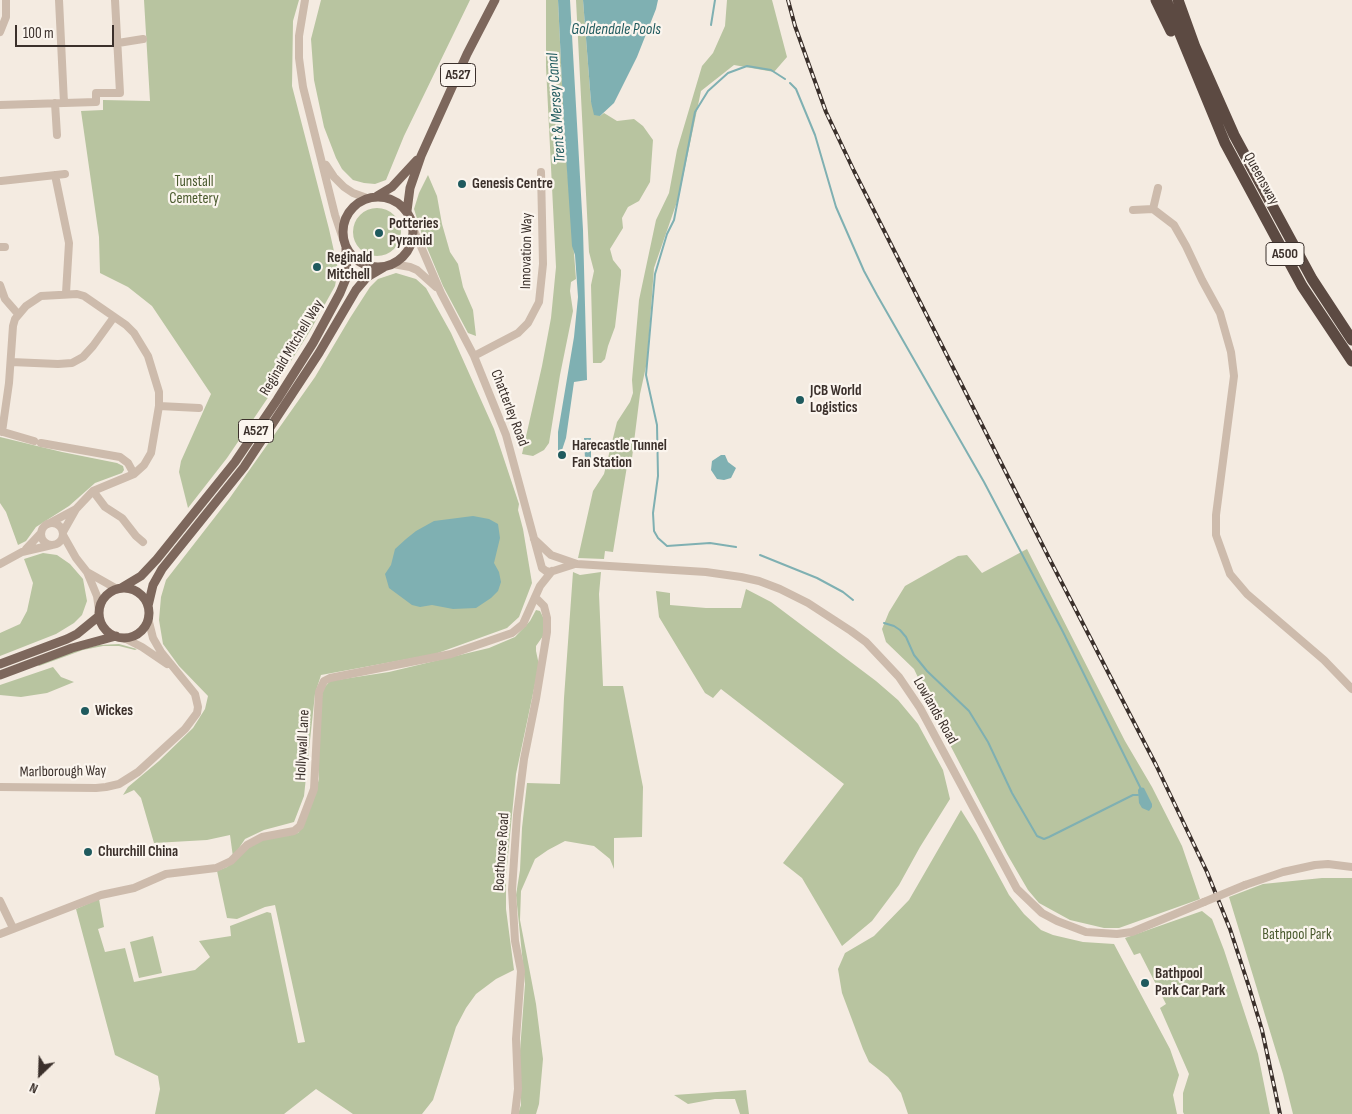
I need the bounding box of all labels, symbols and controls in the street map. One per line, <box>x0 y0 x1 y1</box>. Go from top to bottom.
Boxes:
scale bar <box>18 15 116 47</box>
water label: Goldendale Pools <box>571 20 661 40</box>
text: 100 m <box>23 24 54 43</box>
water label: Trent & Mersey Canal <box>544 52 570 164</box>
road number: A527 <box>440 64 476 86</box>
street label: Queensway <box>1239 150 1283 208</box>
park label: Tunstall Cemetery <box>169 173 219 208</box>
place label: Genesis Centre <box>472 175 553 193</box>
marker: Genesis Centre <box>456 178 468 190</box>
street label: Innovation Way <box>517 213 537 289</box>
place label: Potteries Pyramid <box>389 215 438 250</box>
marker: Potteries Pyramid <box>373 227 385 239</box>
road number: A500 <box>1266 242 1304 266</box>
place label: Reginald Mitchell <box>327 249 372 284</box>
marker: Reginald Mitchell <box>311 261 323 273</box>
street label: Reginald Mitchell Way <box>256 297 328 399</box>
street label: Chatterley Road <box>486 367 532 449</box>
place label: JCB World Logistics <box>810 382 861 417</box>
marker: JCB World Logistics <box>794 394 806 406</box>
road number: A527 <box>238 420 274 442</box>
place label: Harecastle Tunnel Fan Station <box>572 437 667 472</box>
marker: Harecastle Tunnel Fan Station <box>556 449 568 461</box>
street label: Lowlands Road <box>909 674 961 748</box>
place label: Wickes <box>95 702 133 720</box>
marker: Wickes <box>79 705 91 717</box>
street label: Hollywall Lane <box>292 709 314 781</box>
street label: Marlborough Way <box>20 762 106 782</box>
street label: Boathorse Road <box>490 812 514 892</box>
place label: Churchill China <box>98 843 178 861</box>
marker: Churchill China <box>82 846 94 858</box>
park label: Bathpool Park <box>1262 926 1332 944</box>
place label: Bathpool Park Car Park <box>1155 965 1225 1000</box>
marker: Bathpool Park Car Park <box>1139 977 1151 989</box>
north arrow <box>15 1049 65 1099</box>
text: N <box>27 1079 41 1097</box>

